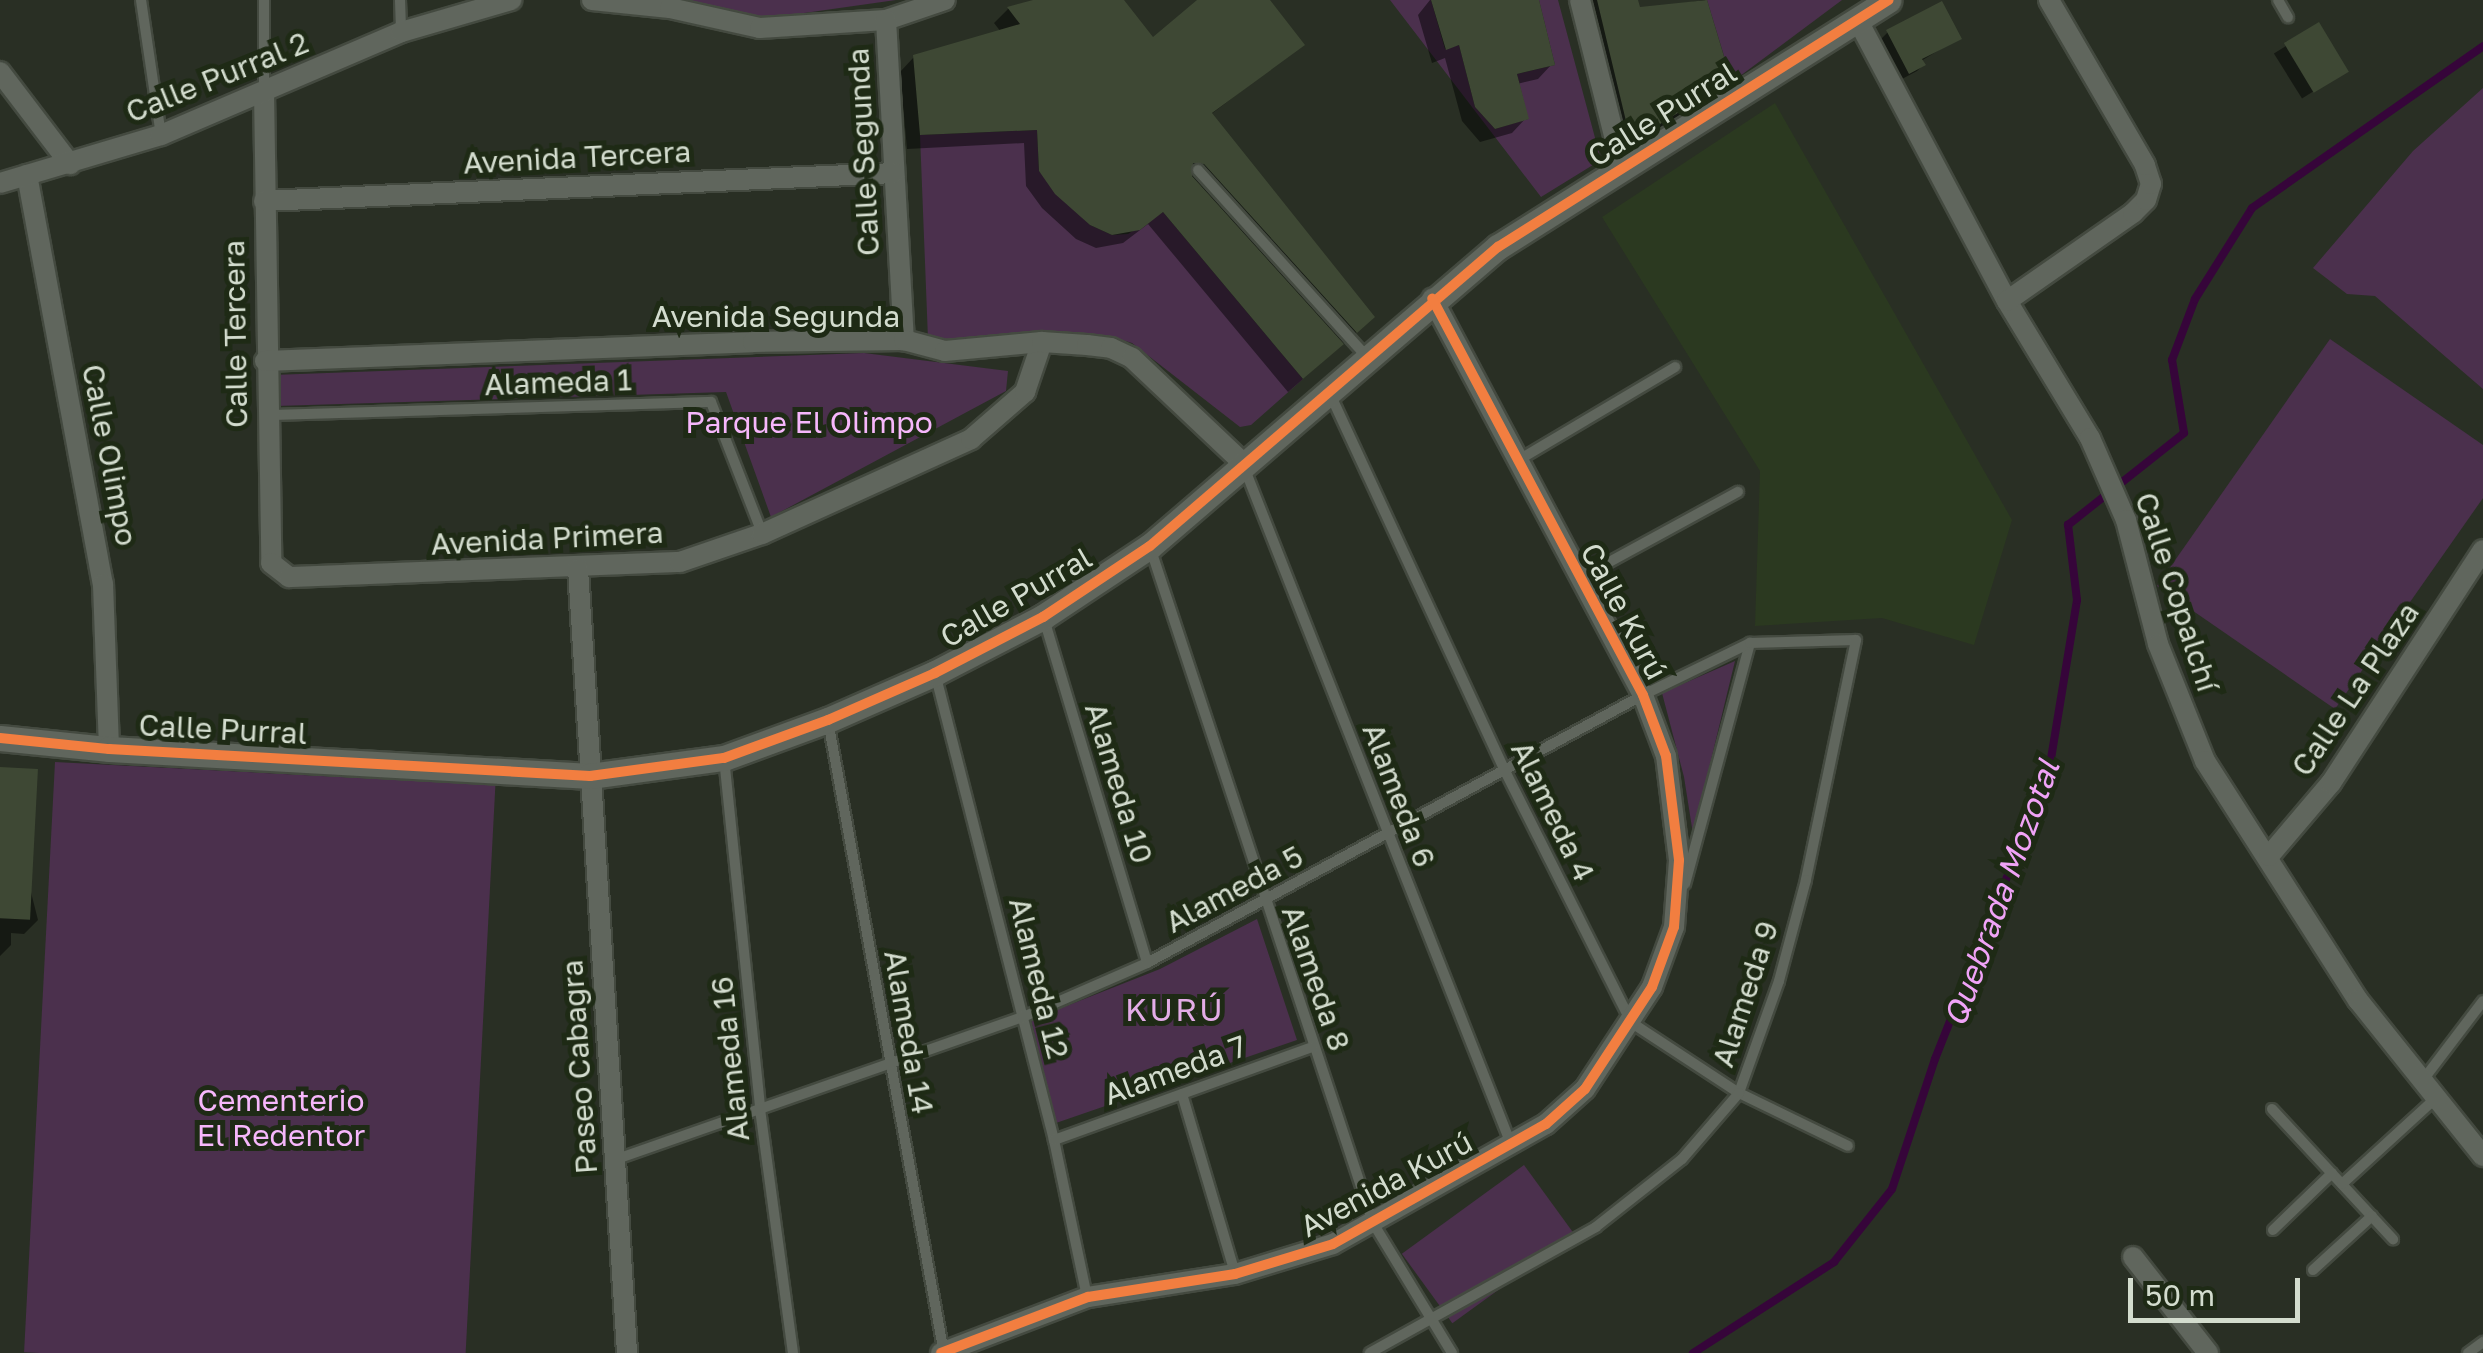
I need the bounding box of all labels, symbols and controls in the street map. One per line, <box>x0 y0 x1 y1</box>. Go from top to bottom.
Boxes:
street label: Calle Purral 2 <box>121 24 313 130</box>
street label: Calle Segunda <box>840 47 886 257</box>
street label: Calle Purral <box>1581 54 1743 174</box>
street label: Avenida Tercera <box>462 133 692 181</box>
street label: Calle Tercera <box>215 240 255 428</box>
street label: Avenida Segunda <box>652 298 900 334</box>
street label: Calle Olimpo <box>75 361 145 549</box>
street label: Alameda 1 <box>484 361 632 403</box>
park label: Parque El Olimpo <box>685 404 933 440</box>
street label: Calle Copalchí <box>2128 488 2226 696</box>
street label: Avenida Primera <box>430 514 664 562</box>
street label: Calle Kurú <box>1573 537 1675 685</box>
street label: Calle Purral <box>934 539 1098 655</box>
street label: Calle La Plaza <box>2284 595 2426 783</box>
street label: Alameda 10 <box>1078 698 1160 868</box>
street label: Calle Purral <box>138 707 308 751</box>
street label: Alameda 6 <box>1355 718 1443 872</box>
street label: Alameda 4 <box>1504 735 1602 887</box>
water label: Quebrada Mozotal <box>1935 755 2067 1031</box>
street label: Alameda 5 <box>1159 838 1309 940</box>
street label: Alameda 12 <box>1002 894 1076 1062</box>
street label: Alameda 8 <box>1274 901 1358 1055</box>
street label: Alameda 9 <box>1705 917 1785 1071</box>
street label: Alameda 14 <box>877 947 941 1117</box>
street label: Paseo Cabagra <box>554 959 604 1175</box>
street label: Alameda 16 <box>703 975 757 1143</box>
district label: KURÚ <box>1125 990 1225 1028</box>
street label: Alameda 7 <box>1099 1028 1251 1112</box>
park label: Cementerio El Redentor <box>197 1082 365 1152</box>
street label: Avenida Kurú <box>1294 1124 1478 1244</box>
scale bar <box>2133 1258 2306 1320</box>
text: 50 m <box>2145 1277 2215 1313</box>

